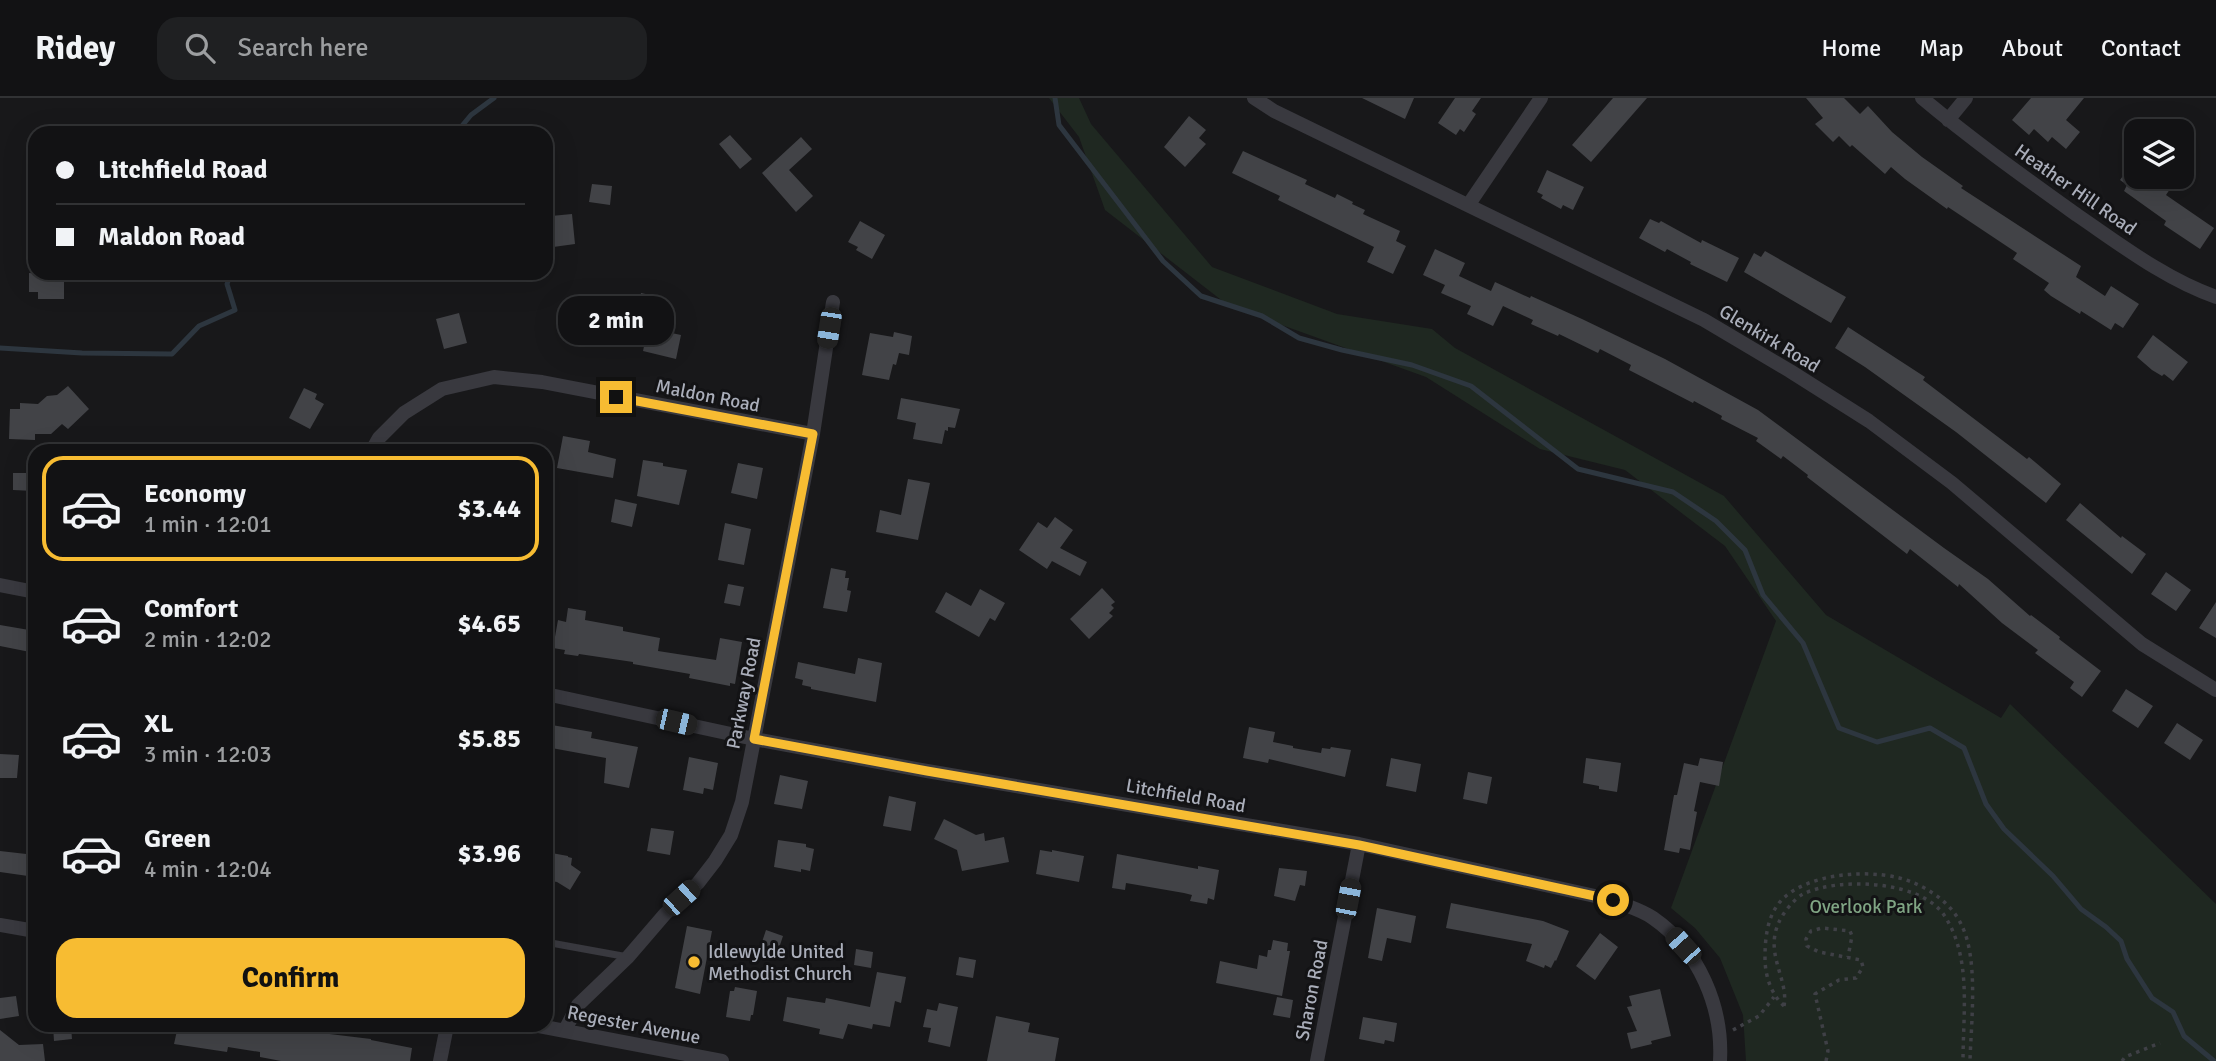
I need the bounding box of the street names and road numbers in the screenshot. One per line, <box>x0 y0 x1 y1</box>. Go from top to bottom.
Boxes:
street label: Heather Hill Road <box>2010 139 2141 241</box>
street label: Glenkirk Road <box>1715 299 1824 378</box>
street label: Maldon Road <box>654 374 762 418</box>
street label: Parkway Road <box>721 635 767 751</box>
street label: Litchfield Road <box>1124 774 1248 818</box>
street label: Sharon Road <box>1290 938 1334 1043</box>
street label: Regester Avenue <box>565 1000 702 1050</box>

